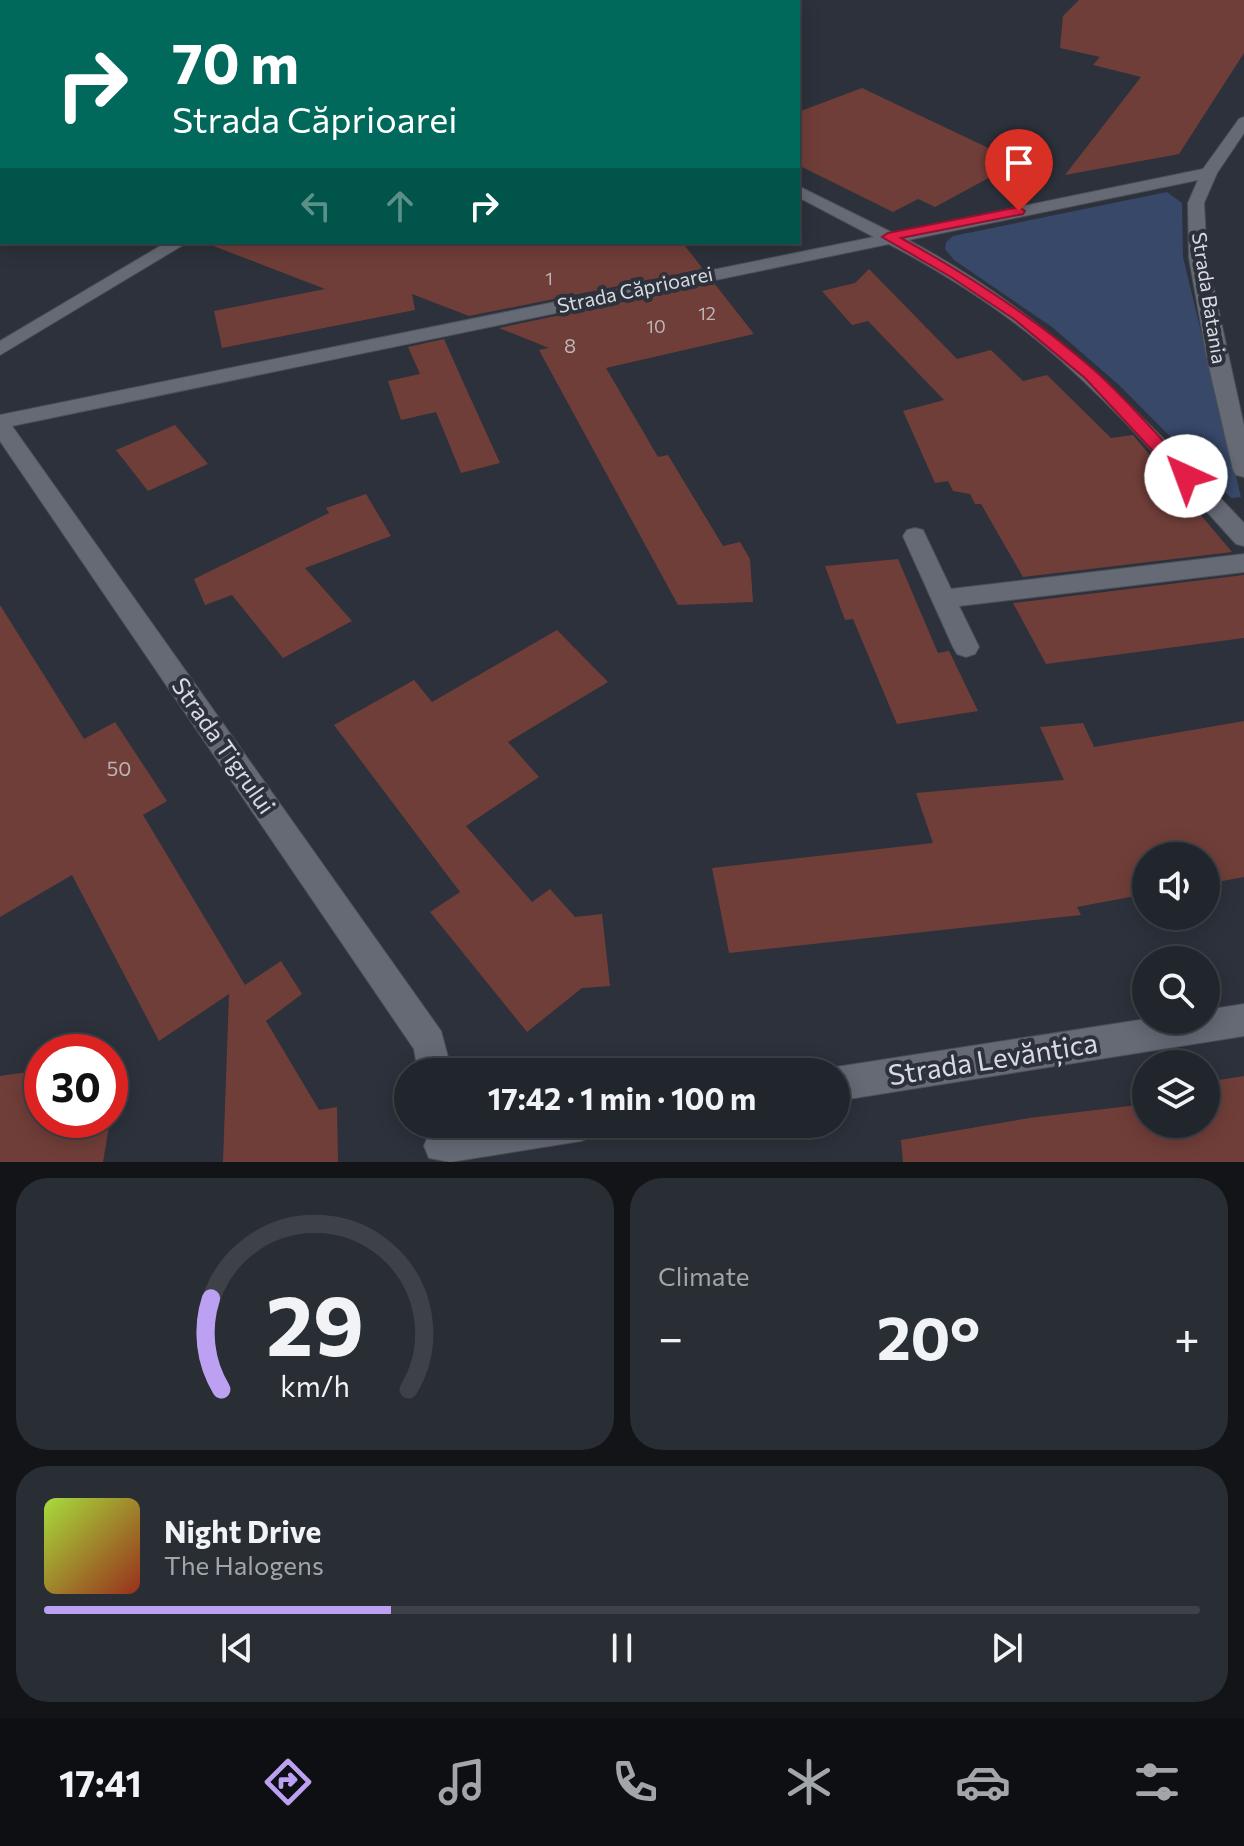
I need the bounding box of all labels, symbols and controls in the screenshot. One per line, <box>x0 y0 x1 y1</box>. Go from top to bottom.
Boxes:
text: 70 m <box>172 27 299 96</box>
icon: right <box>40 32 144 136</box>
text: Strada Căprioarei <box>172 96 457 140</box>
pin <box>985 129 1053 211</box>
icon: arrive <box>997 141 1041 185</box>
icon: left <box>294 184 338 228</box>
icon: ahead <box>378 184 422 228</box>
icon: right <box>462 184 506 228</box>
street label: Strada Batania <box>1188 230 1232 365</box>
street label: Strada Căprioarei <box>555 261 715 317</box>
house number: 1 <box>545 267 553 289</box>
house number: 12 <box>698 302 716 324</box>
house number: 10 <box>646 315 666 337</box>
house number: 8 <box>564 333 576 357</box>
position arrow <box>1144 434 1228 518</box>
street label: Strada Tigrului <box>167 671 282 819</box>
house number: 50 <box>107 756 131 780</box>
map controls <box>1132 842 1220 1138</box>
button: sound <box>1132 842 1220 930</box>
button: search <box>1132 946 1220 1034</box>
street label: Strada Levănțica <box>886 1025 1100 1093</box>
speed limit sign: 30 <box>24 1034 128 1138</box>
button: layers <box>1132 1050 1220 1138</box>
text: 17:42 · 1 min · 100 m <box>488 1079 756 1116</box>
text: Climate <box>658 1260 750 1291</box>
text: 29 <box>266 1271 364 1373</box>
text: 20° <box>877 1299 980 1372</box>
text: − <box>658 1309 683 1363</box>
text: + <box>1174 1309 1200 1363</box>
text: km/h <box>280 1368 350 1403</box>
text: Night Drive <box>164 1512 321 1549</box>
text: The Halogens <box>164 1549 324 1580</box>
icon: previous <box>215 1626 259 1670</box>
icon: pause <box>600 1626 644 1670</box>
icon: next <box>985 1626 1029 1670</box>
icon: directions <box>260 1754 316 1810</box>
icon: music <box>434 1754 490 1810</box>
icon: phone <box>607 1754 663 1810</box>
icon: climate <box>781 1754 837 1810</box>
icon: car <box>955 1754 1011 1810</box>
icon: filters <box>1129 1754 1185 1810</box>
text: 17:41 <box>59 1760 142 1804</box>

